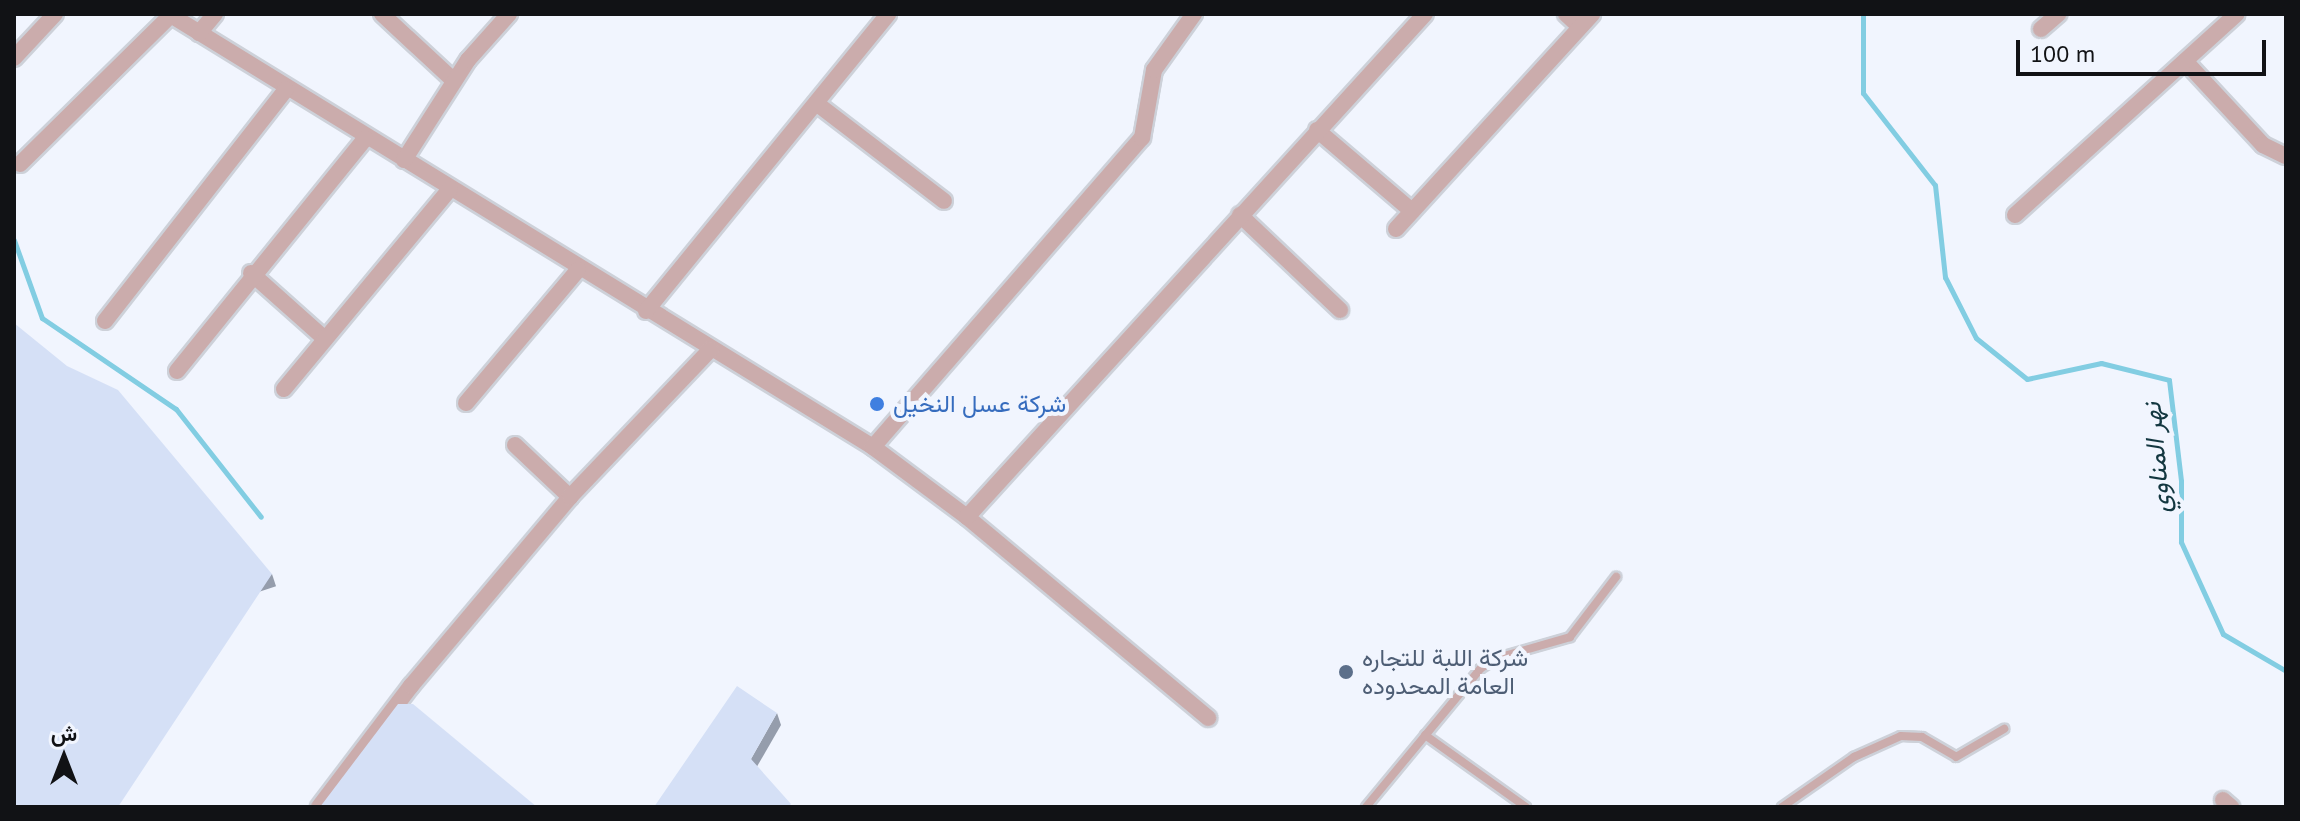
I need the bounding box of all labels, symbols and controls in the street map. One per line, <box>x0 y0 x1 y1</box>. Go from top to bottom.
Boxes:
scale bar <box>2020 24 2270 74</box>
text: 100 m <box>2030 38 2095 69</box>
place label: شركة عسل النخيل <box>893 390 1066 418</box>
marker: شركة عسل النخيل <box>868 395 886 413</box>
water label: نهر المناوي <box>2136 401 2176 515</box>
place label: شركة اللبة للتجاره العامة المحدوده <box>1362 644 1528 700</box>
marker: شركة اللبة للتجاره العامة المحدوده <box>1337 663 1355 681</box>
north arrow <box>24 717 104 797</box>
text: ش <box>51 719 77 747</box>

